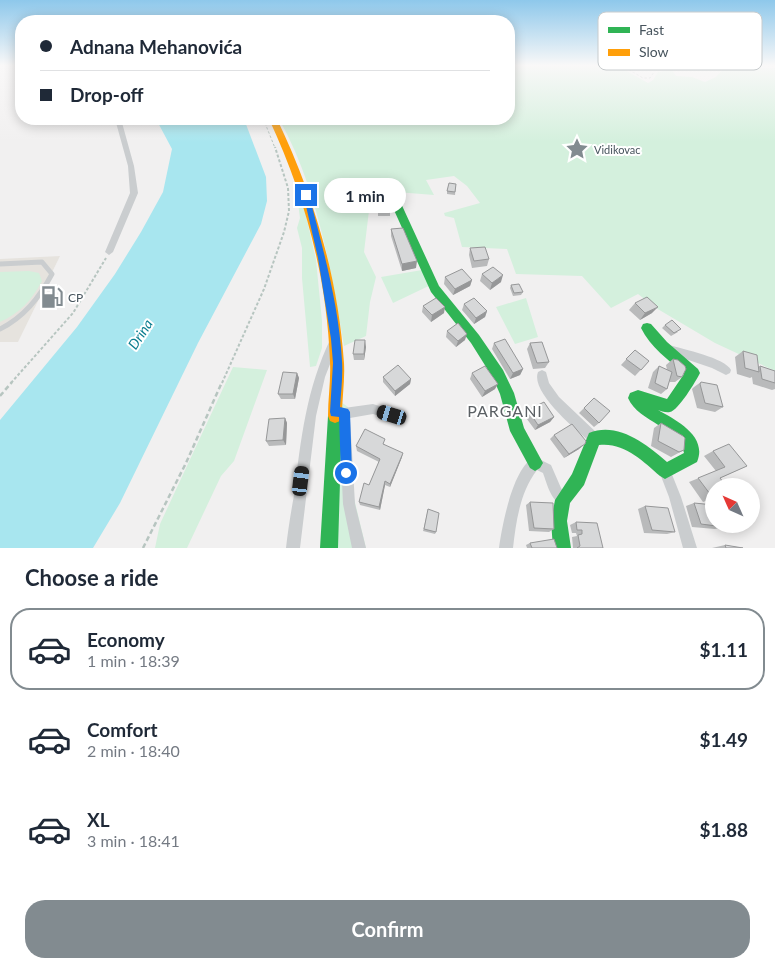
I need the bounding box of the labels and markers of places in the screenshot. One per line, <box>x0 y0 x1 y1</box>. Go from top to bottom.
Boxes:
place icon: Vidikovac <box>564 136 590 162</box>
place label: Vidikovac <box>594 143 641 156</box>
fuel station icon: CP <box>39 284 65 310</box>
place label: CP <box>68 290 83 305</box>

